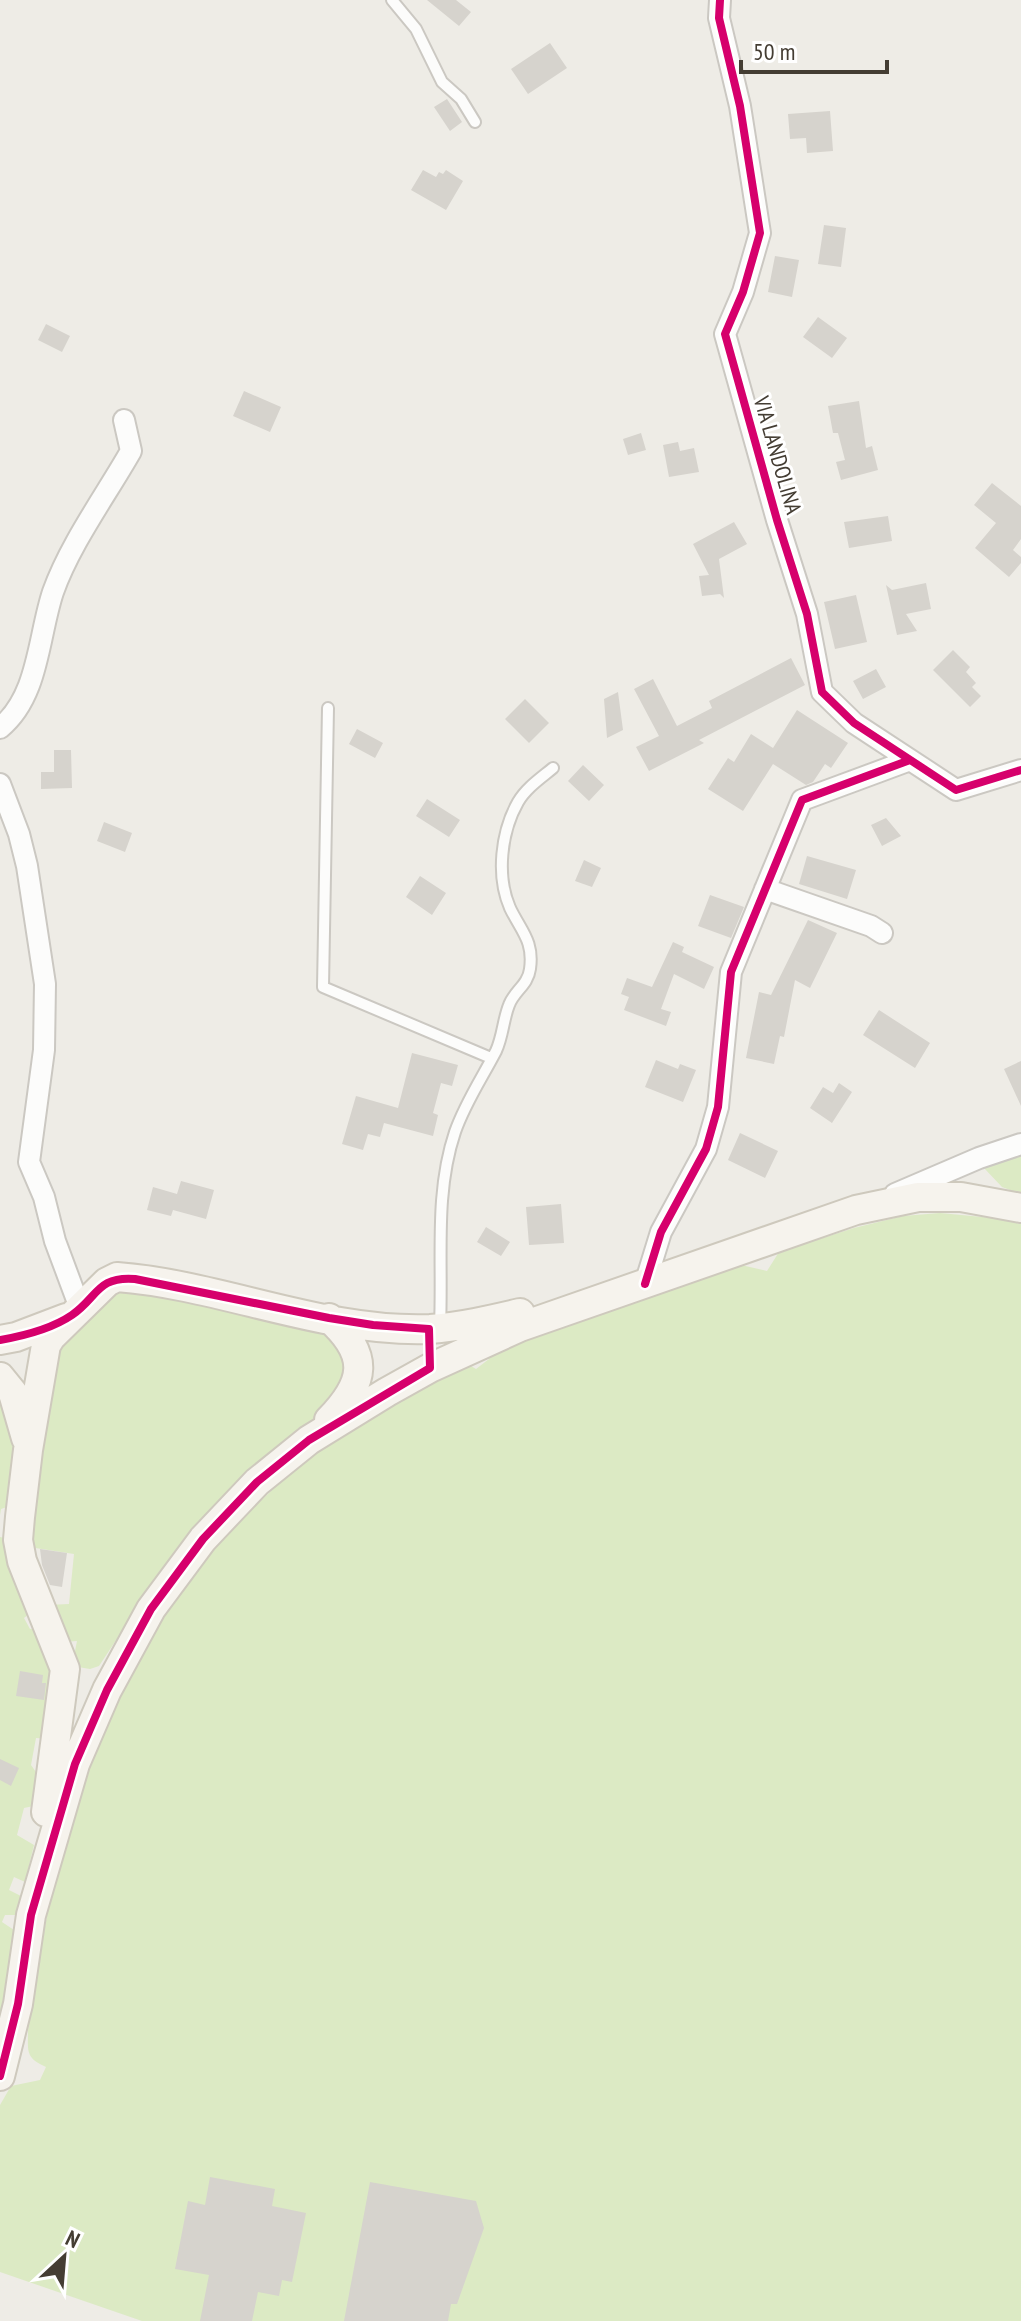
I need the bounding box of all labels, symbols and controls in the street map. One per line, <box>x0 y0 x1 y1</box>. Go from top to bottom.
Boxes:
scale bar <box>741 24 887 74</box>
text: 50 m <box>753 36 795 67</box>
street label: VIA LANDOLINA <box>748 392 808 518</box>
north arrow <box>24 2217 104 2297</box>
text: N <box>61 2224 84 2254</box>

